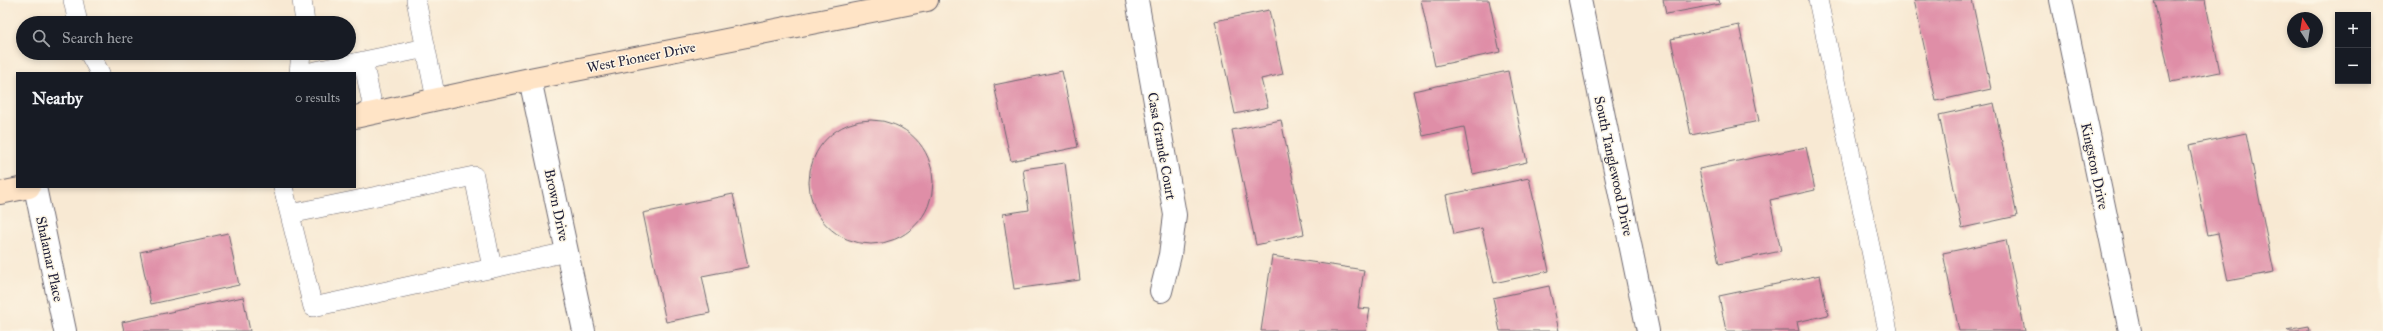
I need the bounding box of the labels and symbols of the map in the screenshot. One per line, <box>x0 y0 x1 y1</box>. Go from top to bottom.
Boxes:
north arrow <box>2287 12 2323 48</box>
street label: West Pioneer Drive <box>585 39 697 76</box>
street label: Casa Grande Court <box>1144 91 1179 201</box>
street label: South Tanglewood Drive <box>1590 95 1637 238</box>
street label: Kingston Drive <box>2077 121 2112 211</box>
street label: Brown Drive <box>541 167 573 243</box>
street label: Shalamar Place <box>32 215 67 304</box>

